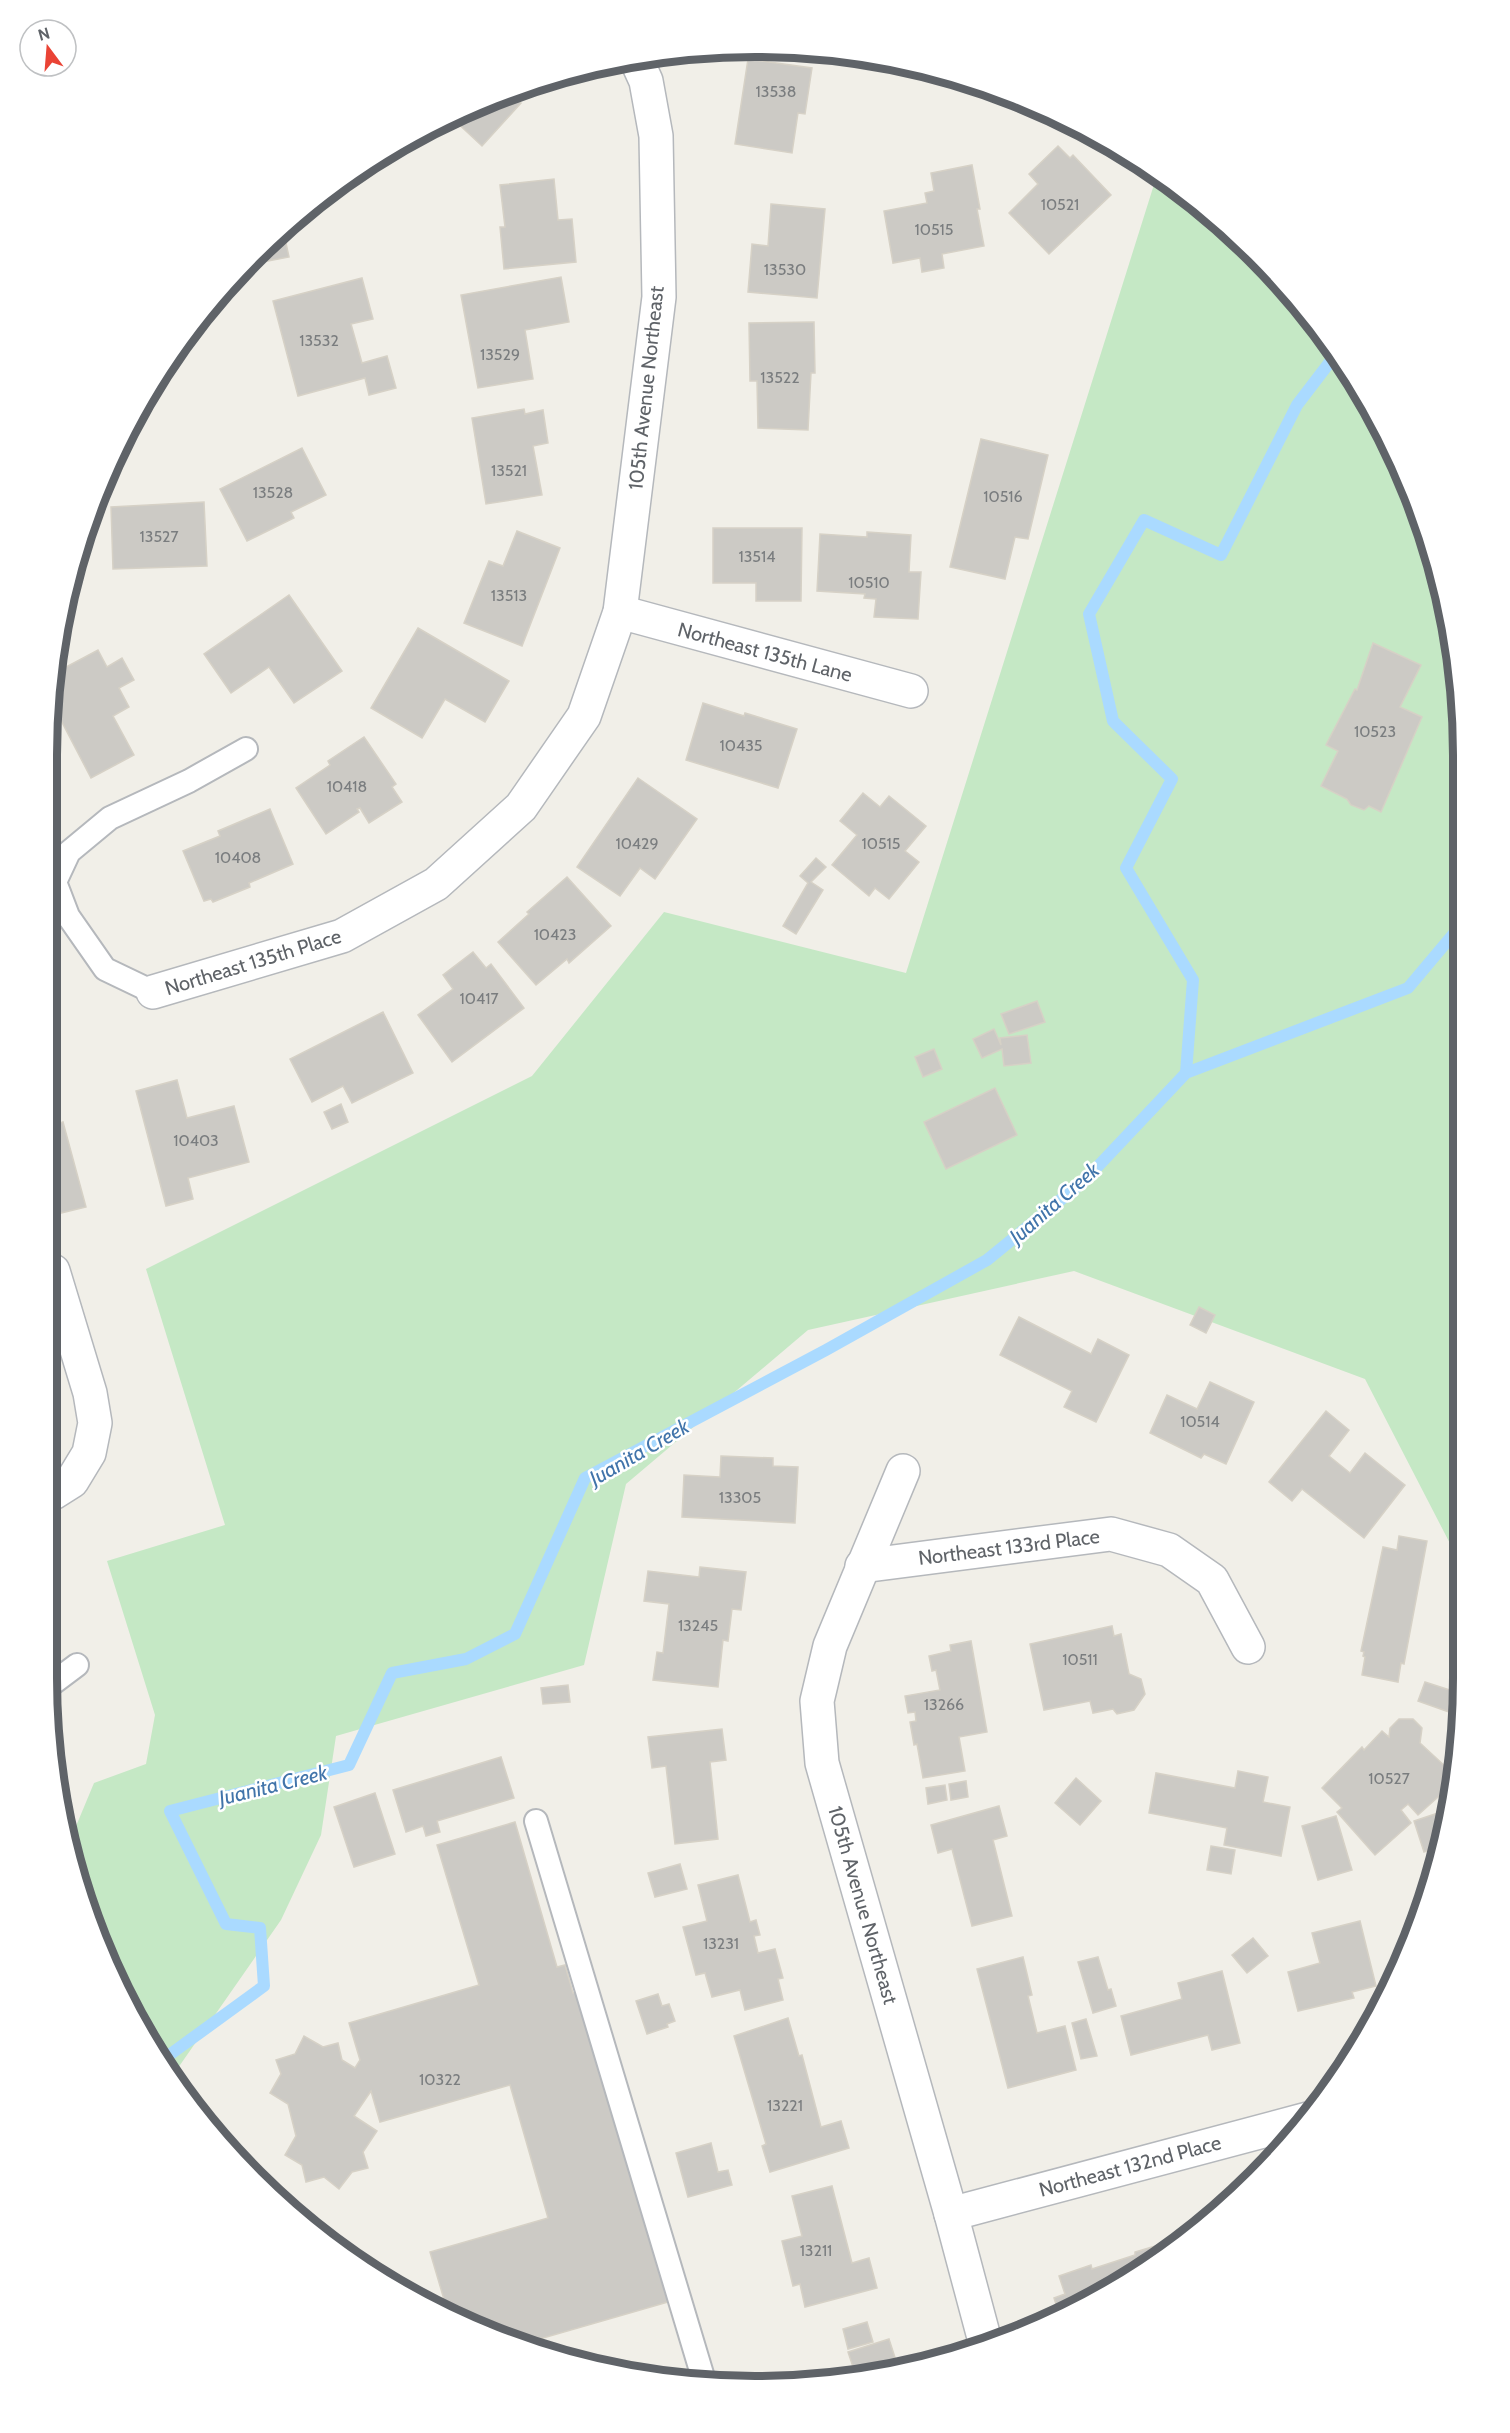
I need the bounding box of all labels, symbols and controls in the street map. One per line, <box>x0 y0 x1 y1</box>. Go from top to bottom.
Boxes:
north arrow <box>18 18 78 78</box>
text: N <box>36 23 52 45</box>
house number: 13538 <box>756 82 796 101</box>
house number: 10521 <box>1041 195 1079 214</box>
house number: 10515 <box>915 220 953 239</box>
house number: 13530 <box>764 260 806 279</box>
street label: 105th Avenue Northeast <box>623 285 669 491</box>
house number: 13532 <box>299 331 339 350</box>
house number: 13529 <box>480 345 520 364</box>
house number: 13522 <box>760 368 800 387</box>
house number: 13521 <box>491 461 527 480</box>
house number: 13528 <box>253 483 293 502</box>
house number: 10516 <box>983 487 1023 506</box>
house number: 13527 <box>140 527 178 546</box>
house number: 13514 <box>739 547 776 566</box>
house number: 10510 <box>848 573 890 592</box>
house number: 13513 <box>491 586 527 605</box>
street label: Northeast 135th Lane <box>675 617 855 687</box>
house number: 10523 <box>1354 722 1396 741</box>
house number: 10435 <box>720 736 762 755</box>
house number: 10418 <box>327 777 367 796</box>
house number: 10429 <box>615 834 659 853</box>
house number: 10515 <box>862 834 900 853</box>
house number: 10408 <box>215 848 261 867</box>
street label: Northeast 135th Place <box>162 924 344 1000</box>
house number: 10423 <box>534 925 576 944</box>
house number: 10417 <box>460 989 498 1008</box>
house number: 10403 <box>173 1131 219 1150</box>
water label: Juanita Creek <box>1003 1157 1105 1250</box>
house number: 10514 <box>1180 1412 1220 1431</box>
water label: Juanita Creek <box>583 1413 694 1492</box>
house number: 13305 <box>719 1488 761 1507</box>
street label: Northeast 133rd Place <box>917 1524 1101 1570</box>
house number: 13245 <box>678 1616 718 1635</box>
house number: 10511 <box>1062 1650 1098 1669</box>
house number: 13266 <box>924 1695 964 1714</box>
water label: Juanita Creek <box>214 1759 331 1811</box>
house number: 10527 <box>1368 1769 1410 1788</box>
street label: 105th Avenue Northeast <box>823 1803 903 2007</box>
house number: 13231 <box>703 1934 739 1953</box>
house number: 10322 <box>419 2070 461 2089</box>
house number: 13221 <box>767 2096 803 2115</box>
street label: Northeast 132nd Place <box>1036 2130 1224 2202</box>
house number: 13211 <box>800 2241 832 2260</box>

